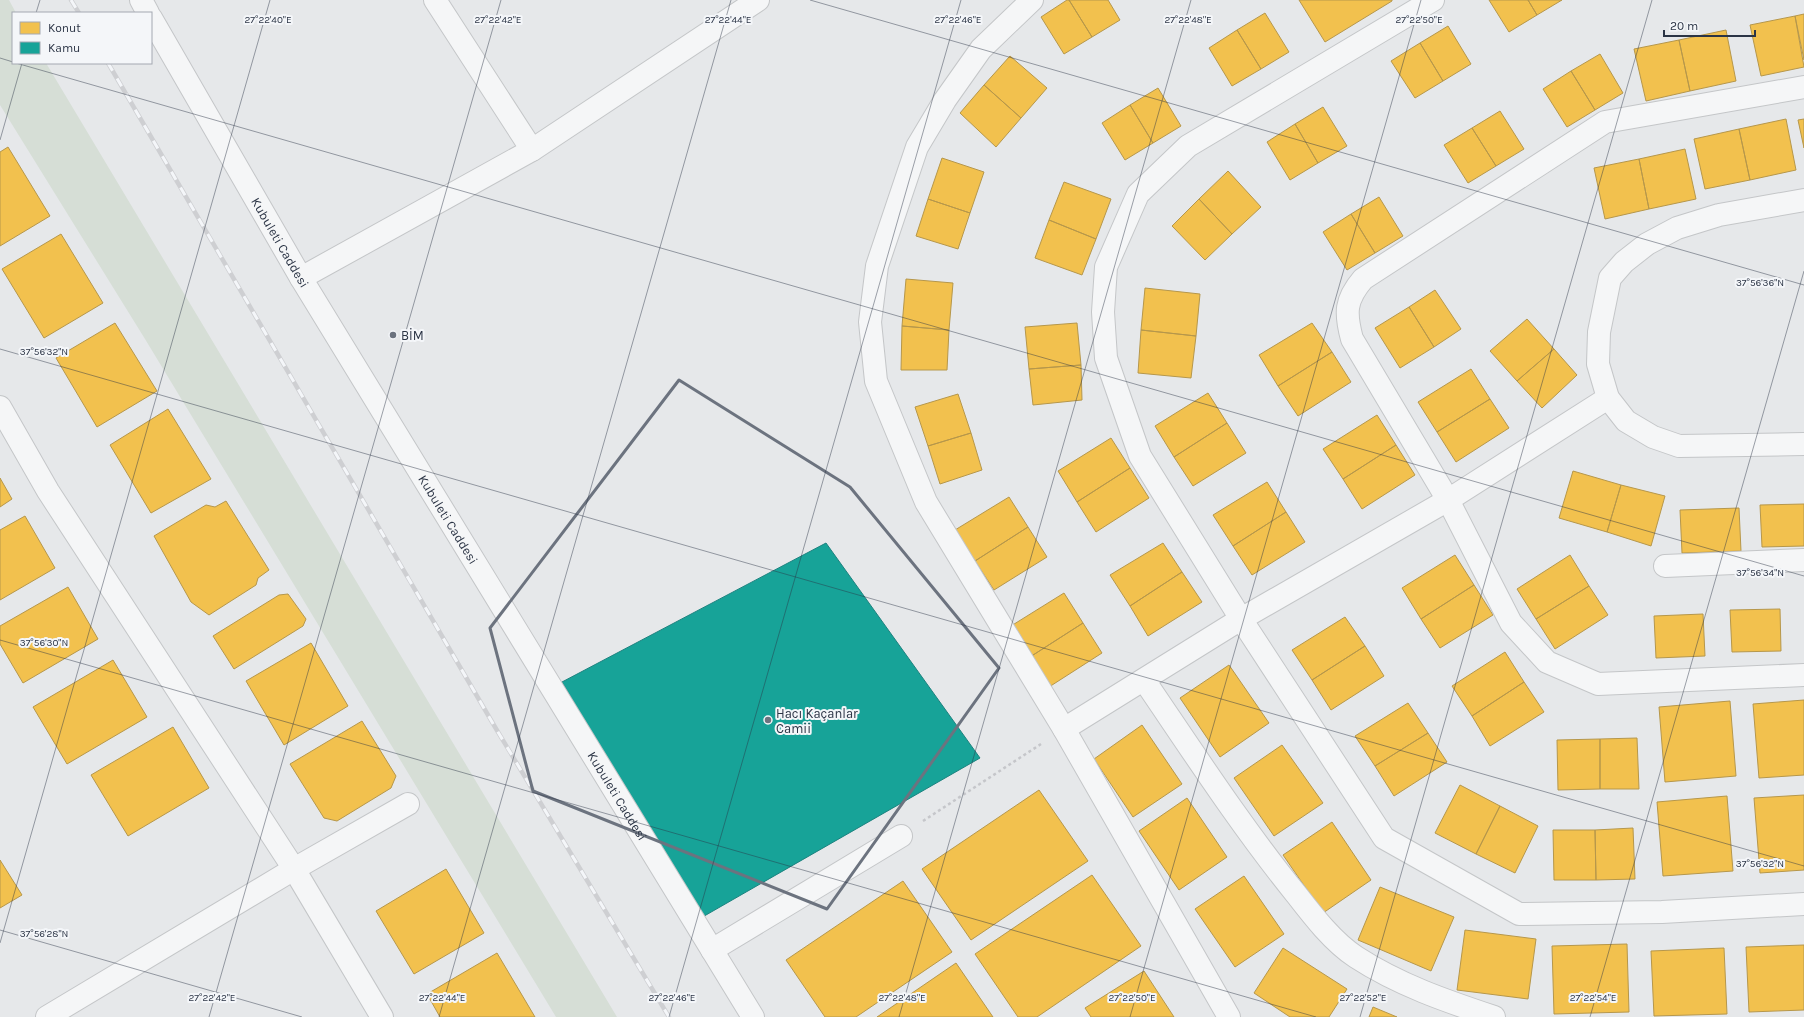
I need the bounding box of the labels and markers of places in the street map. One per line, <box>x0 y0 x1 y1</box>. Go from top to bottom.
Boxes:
place label: BİM <box>401 328 424 343</box>
marker: BİM <box>388 330 398 340</box>
place label: Hacı Kaçanlar Camii <box>776 706 858 736</box>
marker: Hacı Kaçanlar Camii <box>763 715 773 725</box>

